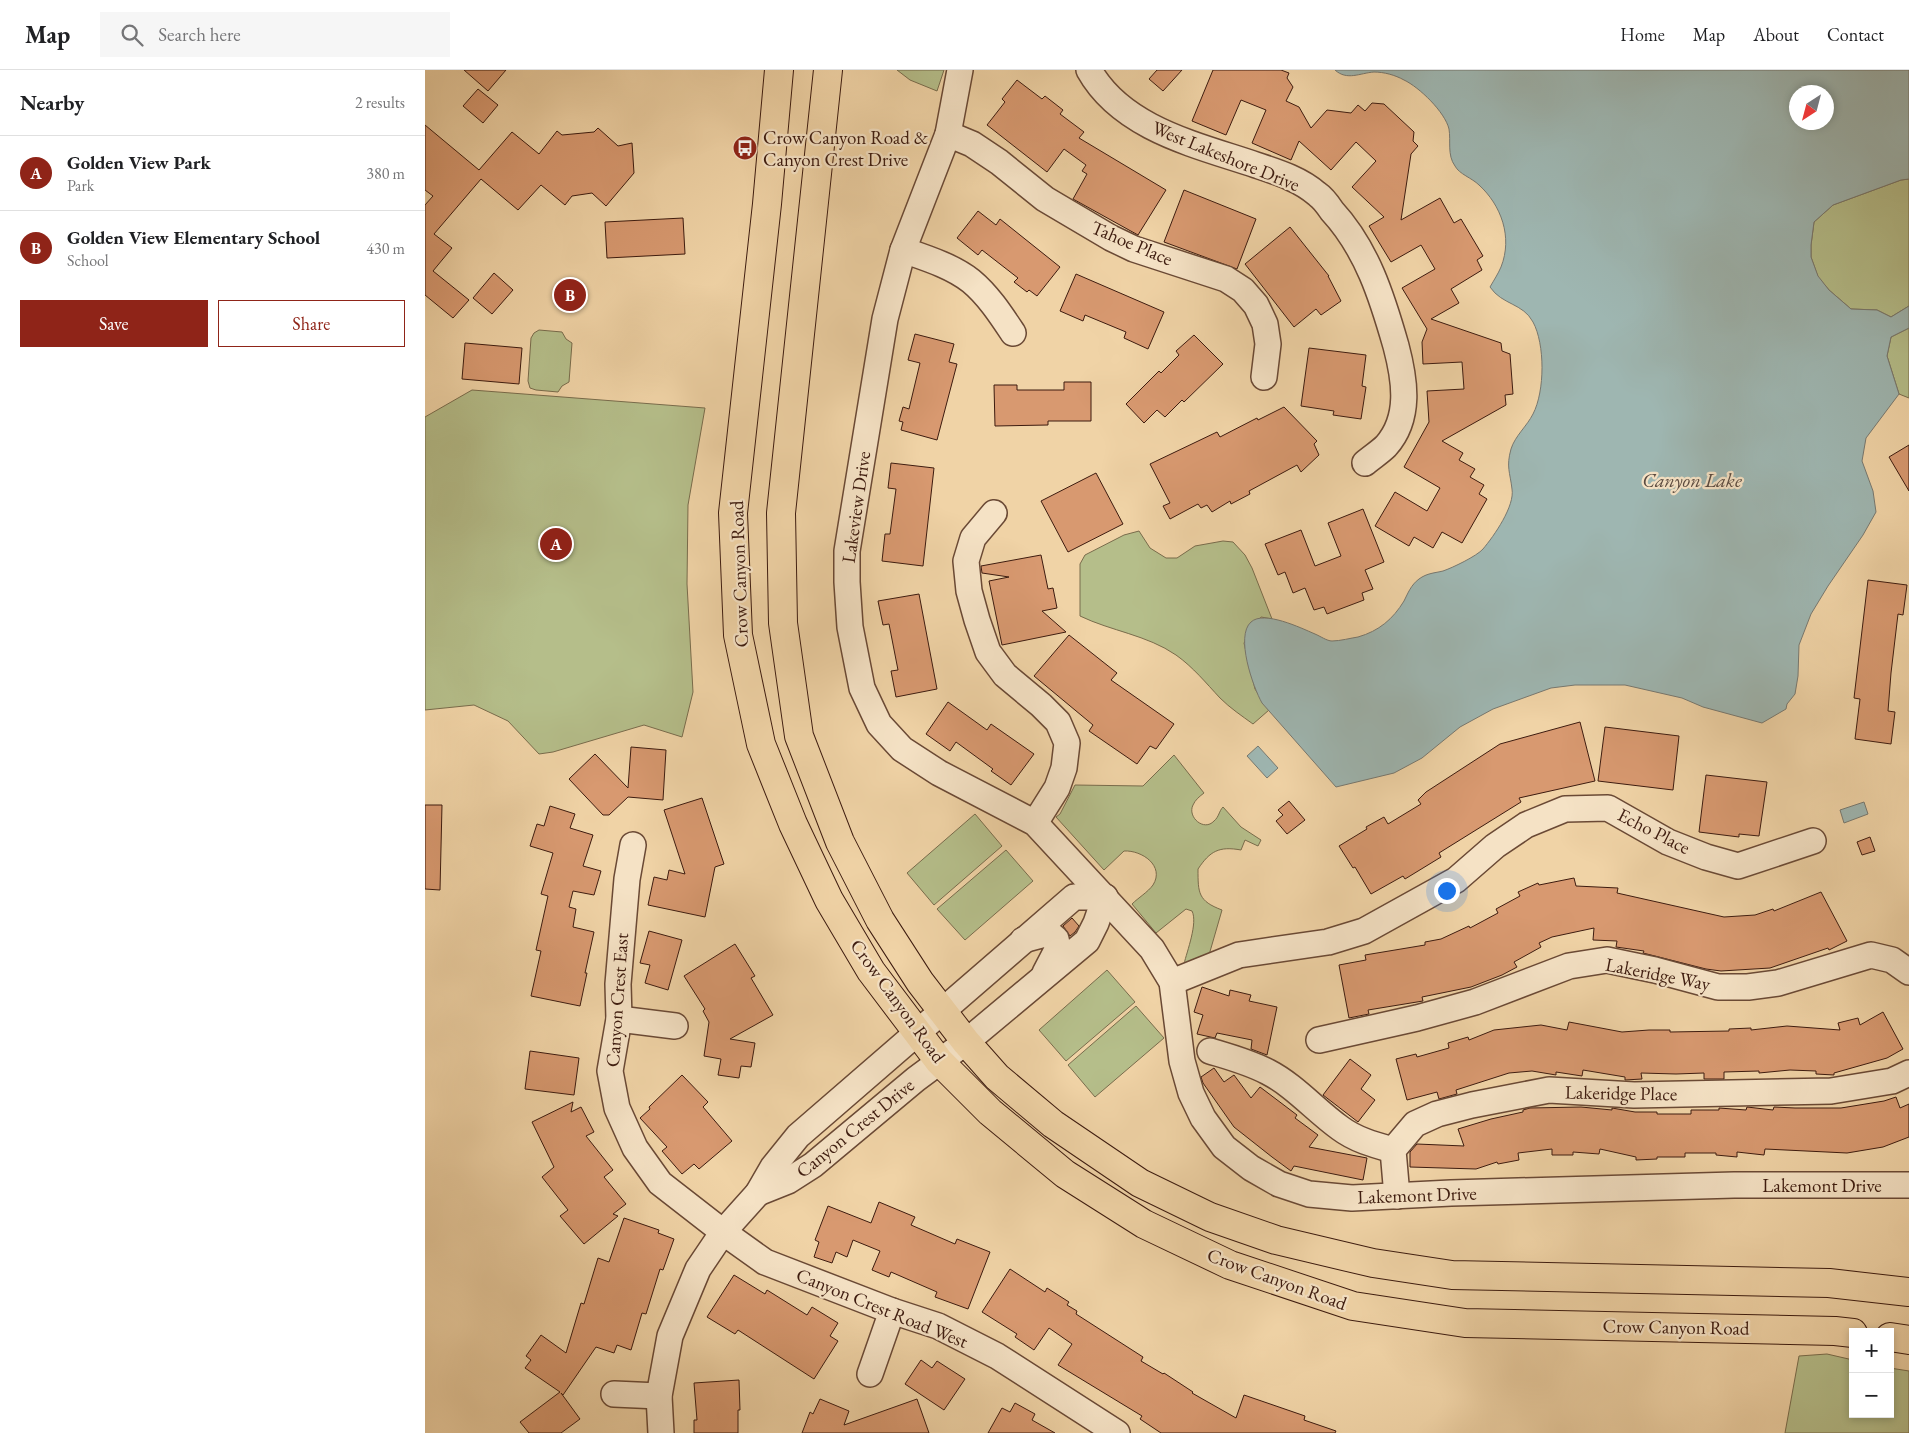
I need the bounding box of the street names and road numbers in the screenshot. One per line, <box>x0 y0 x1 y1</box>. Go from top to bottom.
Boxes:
street label: West Lakeshore Drive <box>1148 115 1304 197</box>
street label: Tahoe Place <box>1087 215 1177 271</box>
street label: Lakeview Drive <box>836 449 876 565</box>
street label: Crow Canyon Road <box>724 500 754 648</box>
street label: Echo Place <box>1613 802 1695 860</box>
street label: Canyon Crest East <box>600 932 634 1068</box>
street label: Crow Canyon Road <box>845 934 952 1068</box>
street label: Lakeridge Way <box>1603 952 1713 997</box>
street label: Canyon Crest Drive <box>791 1073 919 1183</box>
street label: Lakeridge Place <box>1565 1080 1677 1106</box>
street label: Lakemont Drive <box>1762 1173 1882 1198</box>
street label: Lakemont Drive <box>1357 1180 1477 1210</box>
street label: Crow Canyon Road <box>1204 1242 1351 1316</box>
street label: Canyon Crest Road West <box>792 1262 972 1354</box>
street label: Crow Canyon Road <box>1602 1313 1750 1341</box>

